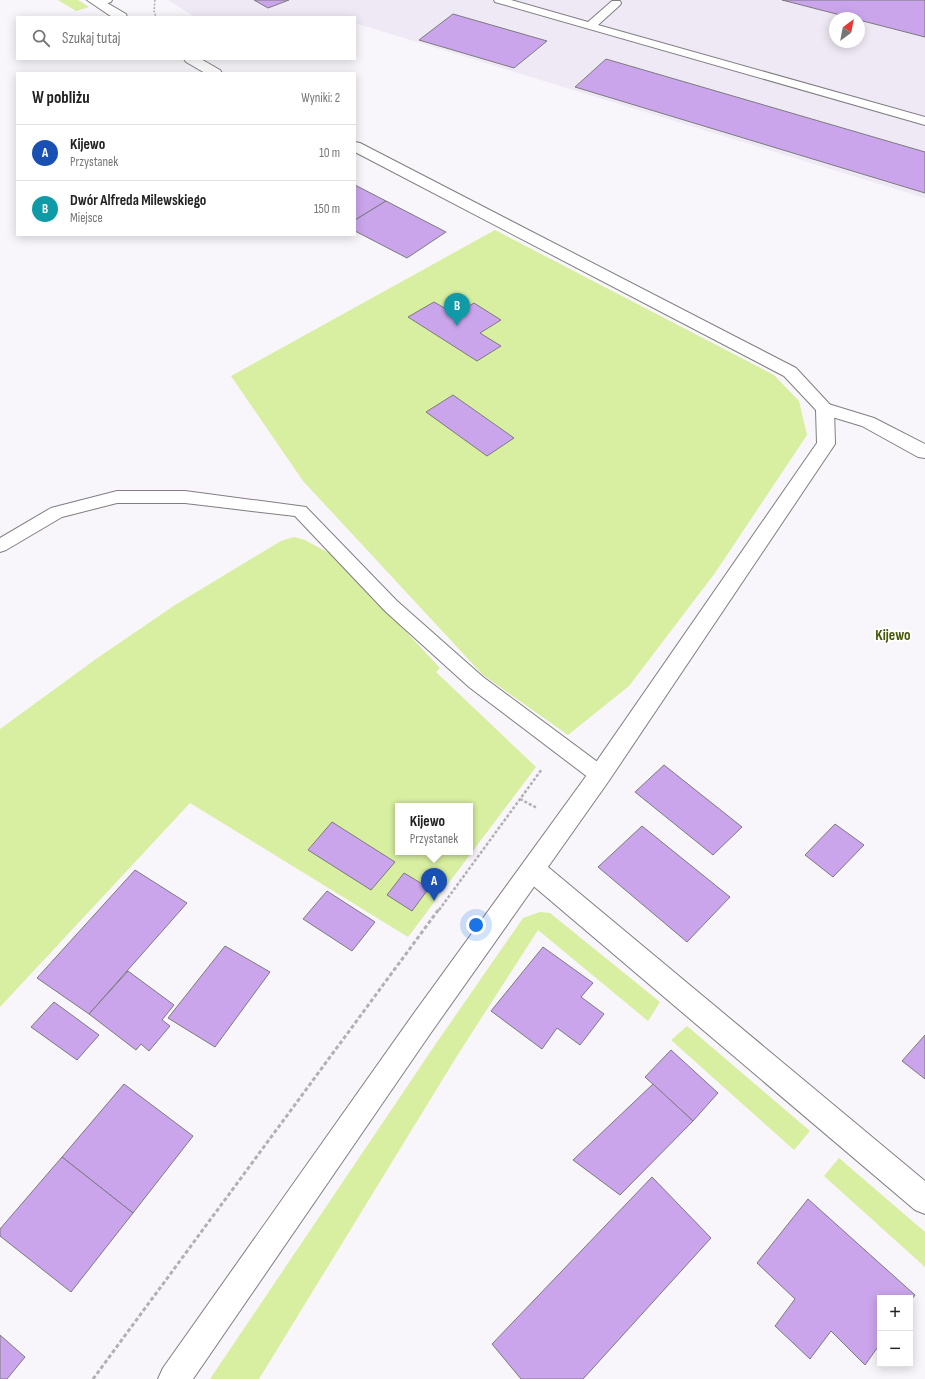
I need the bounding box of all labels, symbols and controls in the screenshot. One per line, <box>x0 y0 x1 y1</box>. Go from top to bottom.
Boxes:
north arrow <box>829 12 865 48</box>
search box <box>16 16 356 60</box>
icon: search <box>30 27 52 49</box>
text: Szukaj tutaj <box>62 29 120 48</box>
text: W pobliżu <box>32 88 90 108</box>
text: Wyniki: 2 <box>301 90 340 106</box>
text: Kijewo <box>70 135 105 154</box>
text: A <box>42 145 48 161</box>
text: 10 m <box>319 145 340 161</box>
text: Przystanek <box>70 154 118 170</box>
text: Dwór Alfreda Milewskiego <box>70 191 206 210</box>
text: B <box>42 201 48 217</box>
text: 150 m <box>314 201 340 217</box>
text: Miejsce <box>70 210 103 226</box>
pin: B <box>444 293 470 326</box>
district label: Kijewo <box>875 626 911 645</box>
popup <box>395 803 473 855</box>
text: Kijewo <box>410 812 445 831</box>
text: Przystanek <box>410 831 458 847</box>
pin: A <box>421 868 447 901</box>
your location <box>466 915 486 935</box>
map controls <box>877 1295 913 1367</box>
button: + <box>877 1295 913 1331</box>
button: − <box>877 1331 913 1367</box>

